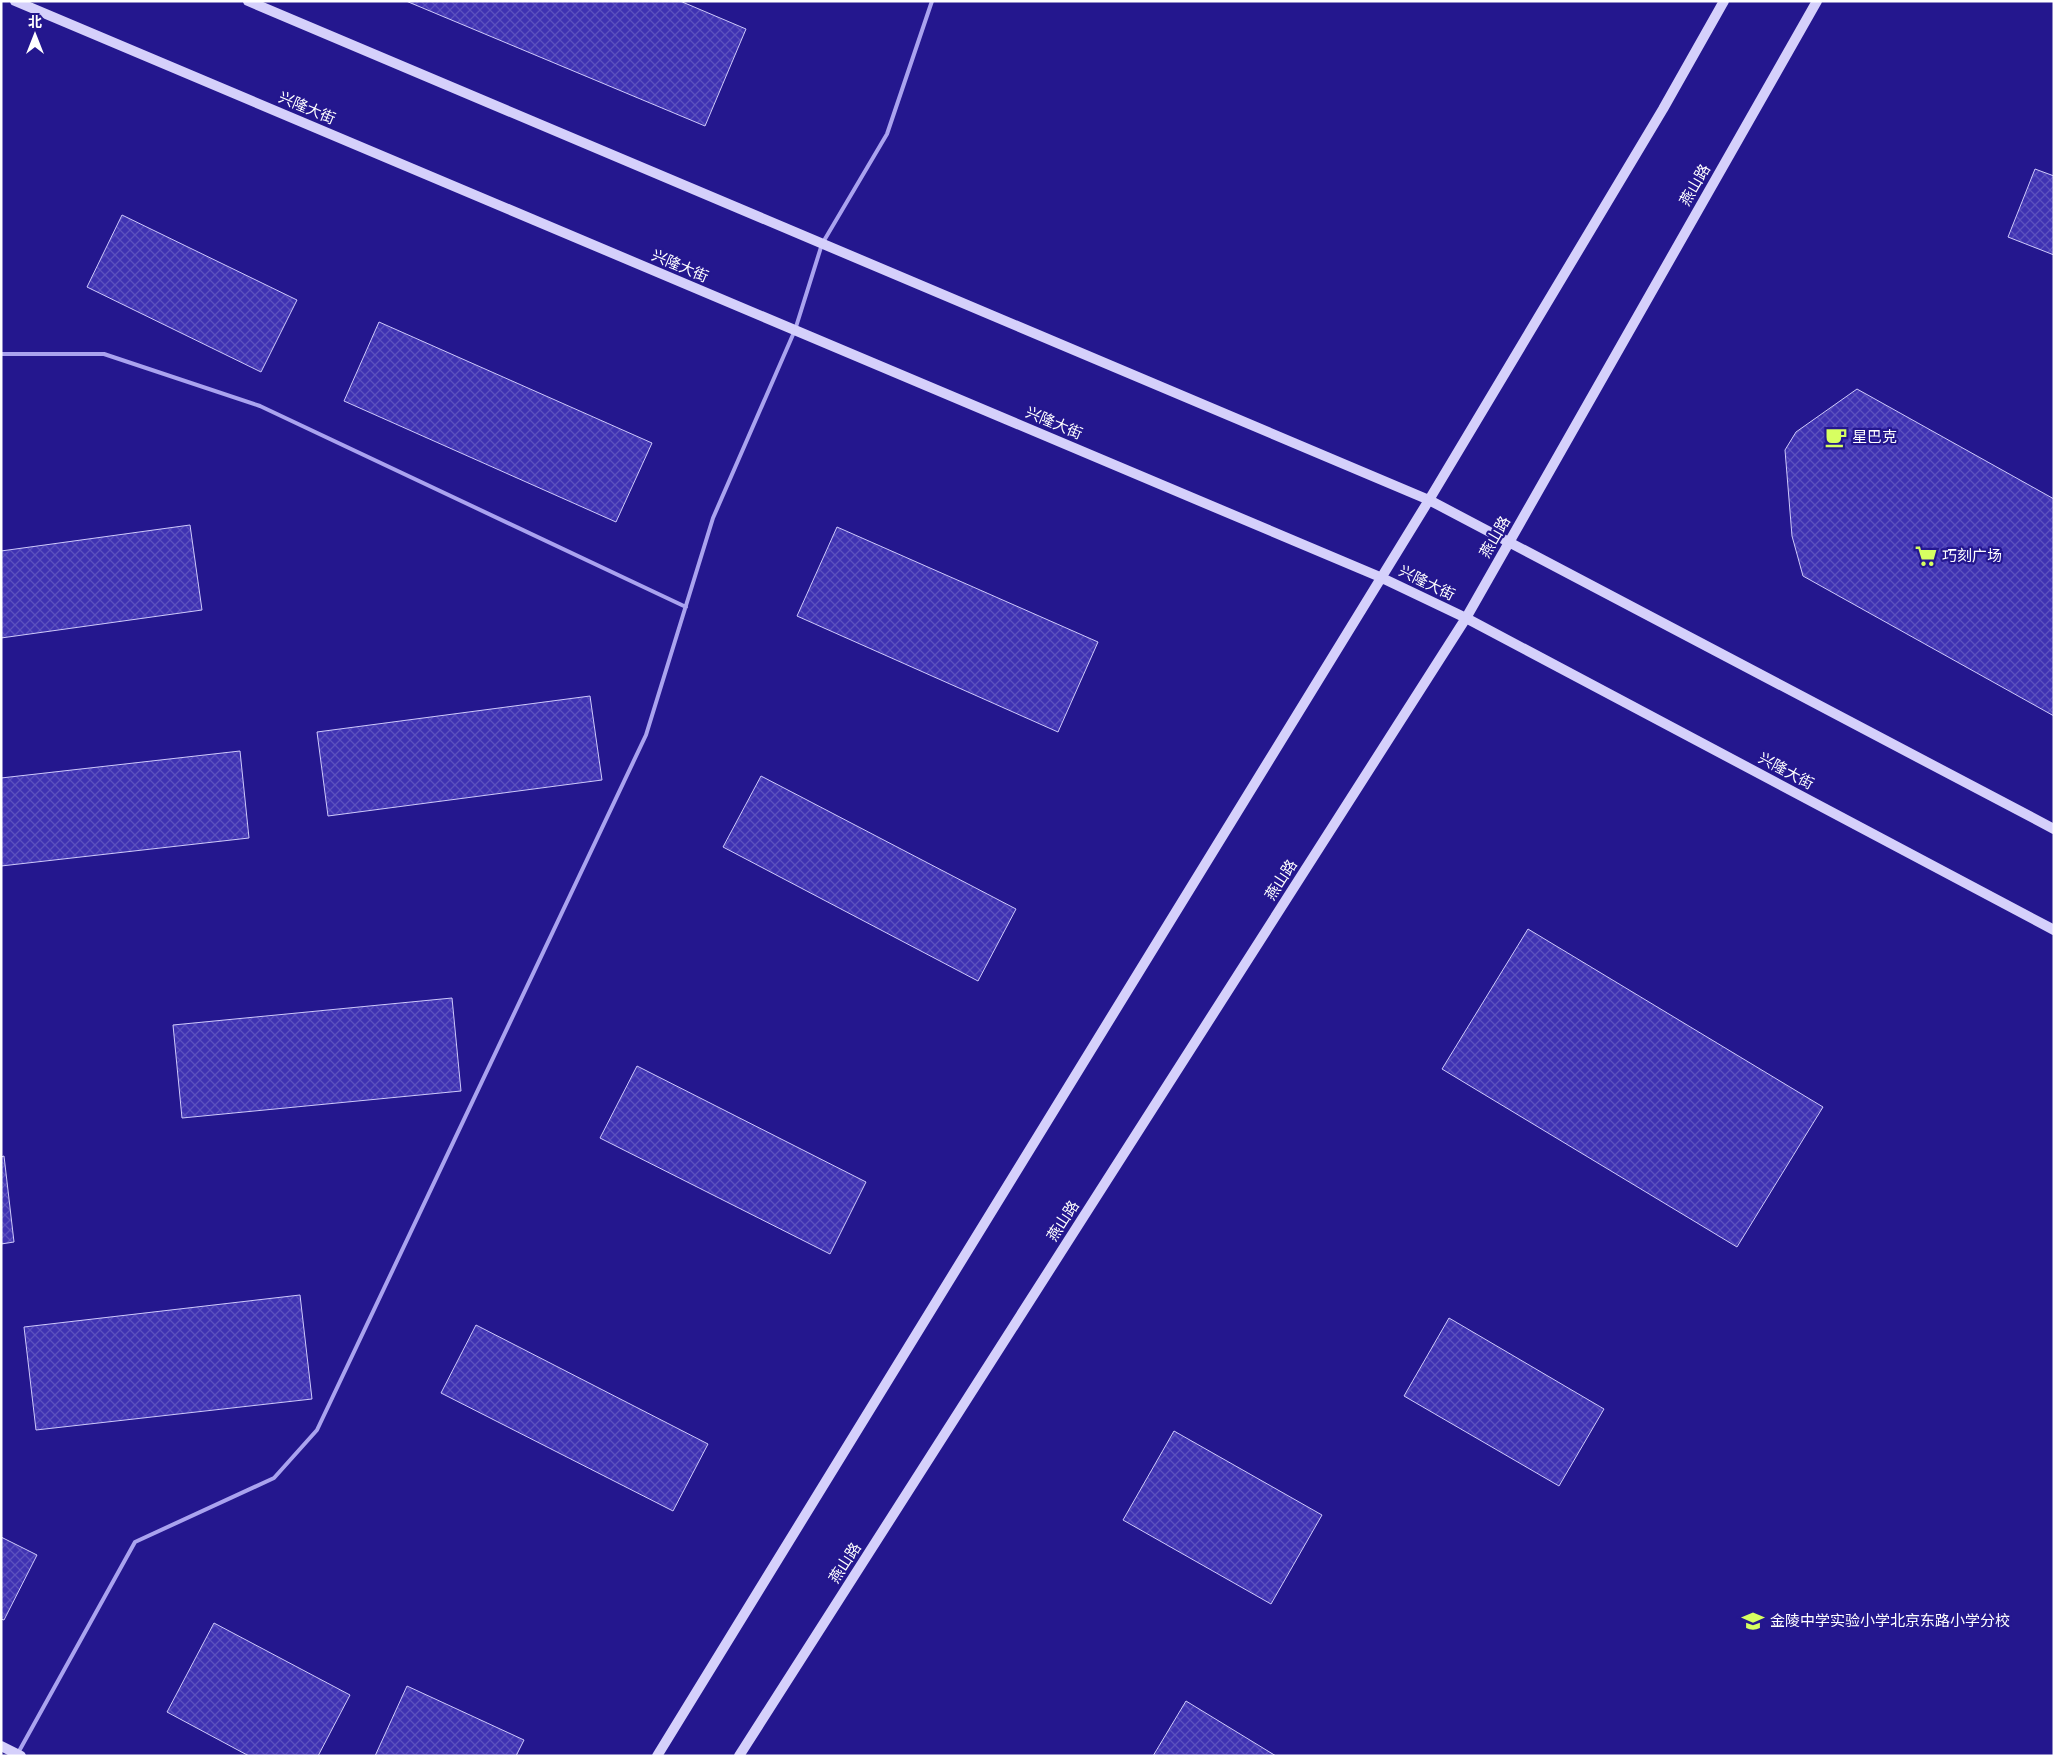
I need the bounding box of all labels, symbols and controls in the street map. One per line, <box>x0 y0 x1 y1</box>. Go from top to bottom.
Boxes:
north arrow <box>10 10 60 60</box>
text: 北 <box>28 14 42 30</box>
street label: 兴隆大街 <box>276 88 338 127</box>
street label: 燕山路 <box>1676 161 1713 208</box>
street label: 兴隆大街 <box>649 246 711 285</box>
street label: 兴隆大街 <box>1023 403 1085 442</box>
cafe icon: 星巴克 <box>1823 424 1849 450</box>
place label: 星巴克 <box>1852 428 1897 445</box>
street label: 燕山路 <box>1476 513 1513 560</box>
supermarket icon: 巧刻广场 <box>1913 543 1939 569</box>
place label: 巧刻广场 <box>1942 547 2002 564</box>
street label: 兴隆大街 <box>1397 562 1458 603</box>
street label: 兴隆大街 <box>1756 749 1817 792</box>
street label: 燕山路 <box>1261 856 1300 903</box>
street label: 燕山路 <box>1043 1197 1082 1244</box>
street label: 燕山路 <box>825 1539 864 1586</box>
school or university icon: 金陵中学实验小学北京东路小学分校 <box>1740 1608 1766 1634</box>
place label: 金陵中学实验小学北京东路小学分校 <box>1770 1612 2010 1629</box>

